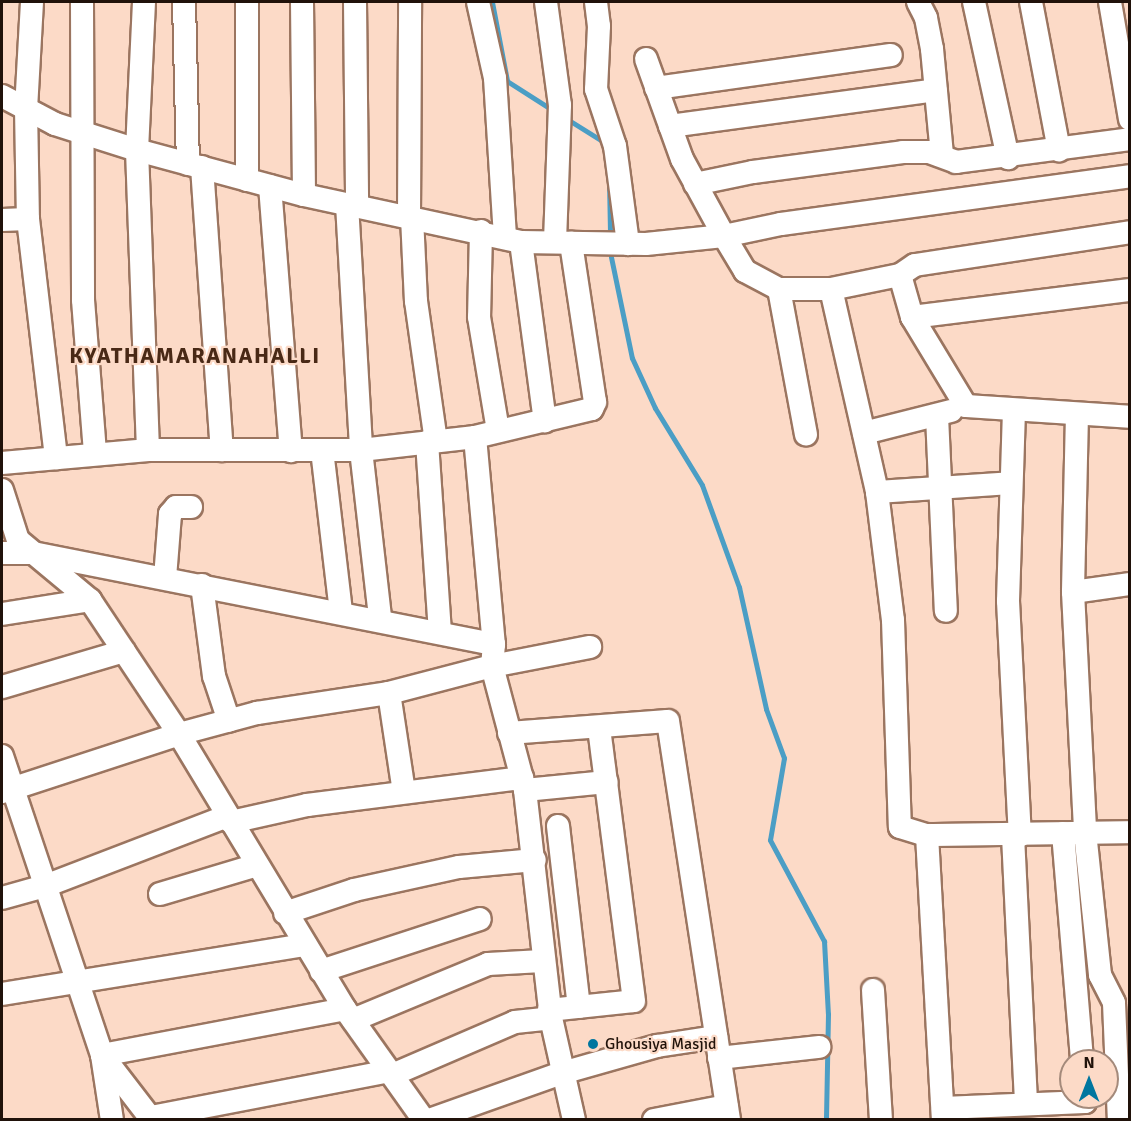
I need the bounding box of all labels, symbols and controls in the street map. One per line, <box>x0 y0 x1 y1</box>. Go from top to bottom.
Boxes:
district label: KYATHAMARANAHALLI <box>69 343 321 369</box>
place label: Ghousiya Masjid <box>605 1034 717 1054</box>
marker: Ghousiya Masjid <box>586 1037 600 1051</box>
north arrow <box>1059 1049 1119 1109</box>
text: N <box>1083 1053 1095 1073</box>

